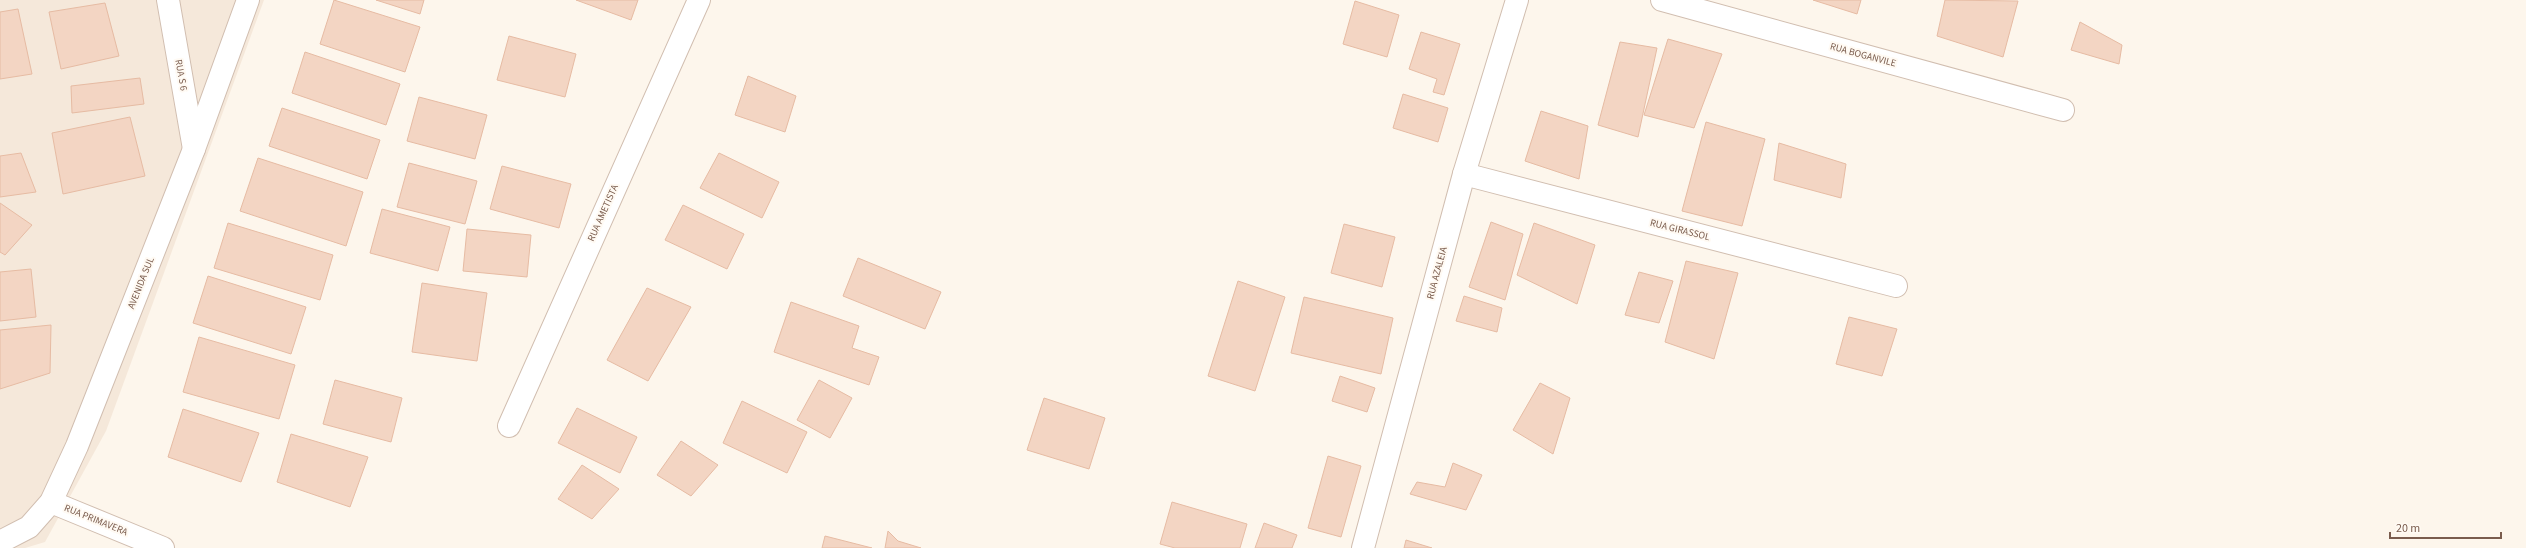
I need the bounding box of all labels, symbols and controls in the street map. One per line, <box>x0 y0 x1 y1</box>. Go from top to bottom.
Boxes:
street label: RUA BOGANVILE <box>1828 39 1898 71</box>
street label: RUA S 6 <box>171 58 191 92</box>
street label: RUA AMETISTA <box>584 182 622 244</box>
street label: RUA GIRASSOL <box>1649 216 1712 244</box>
street label: RUA AZALEIA <box>1423 245 1451 301</box>
street label: AVENIDA SUL <box>124 255 158 311</box>
street label: RUA PRIMAVERA <box>62 501 130 539</box>
scale bar <box>2390 514 2501 540</box>
text: 20 m <box>2396 520 2420 537</box>

